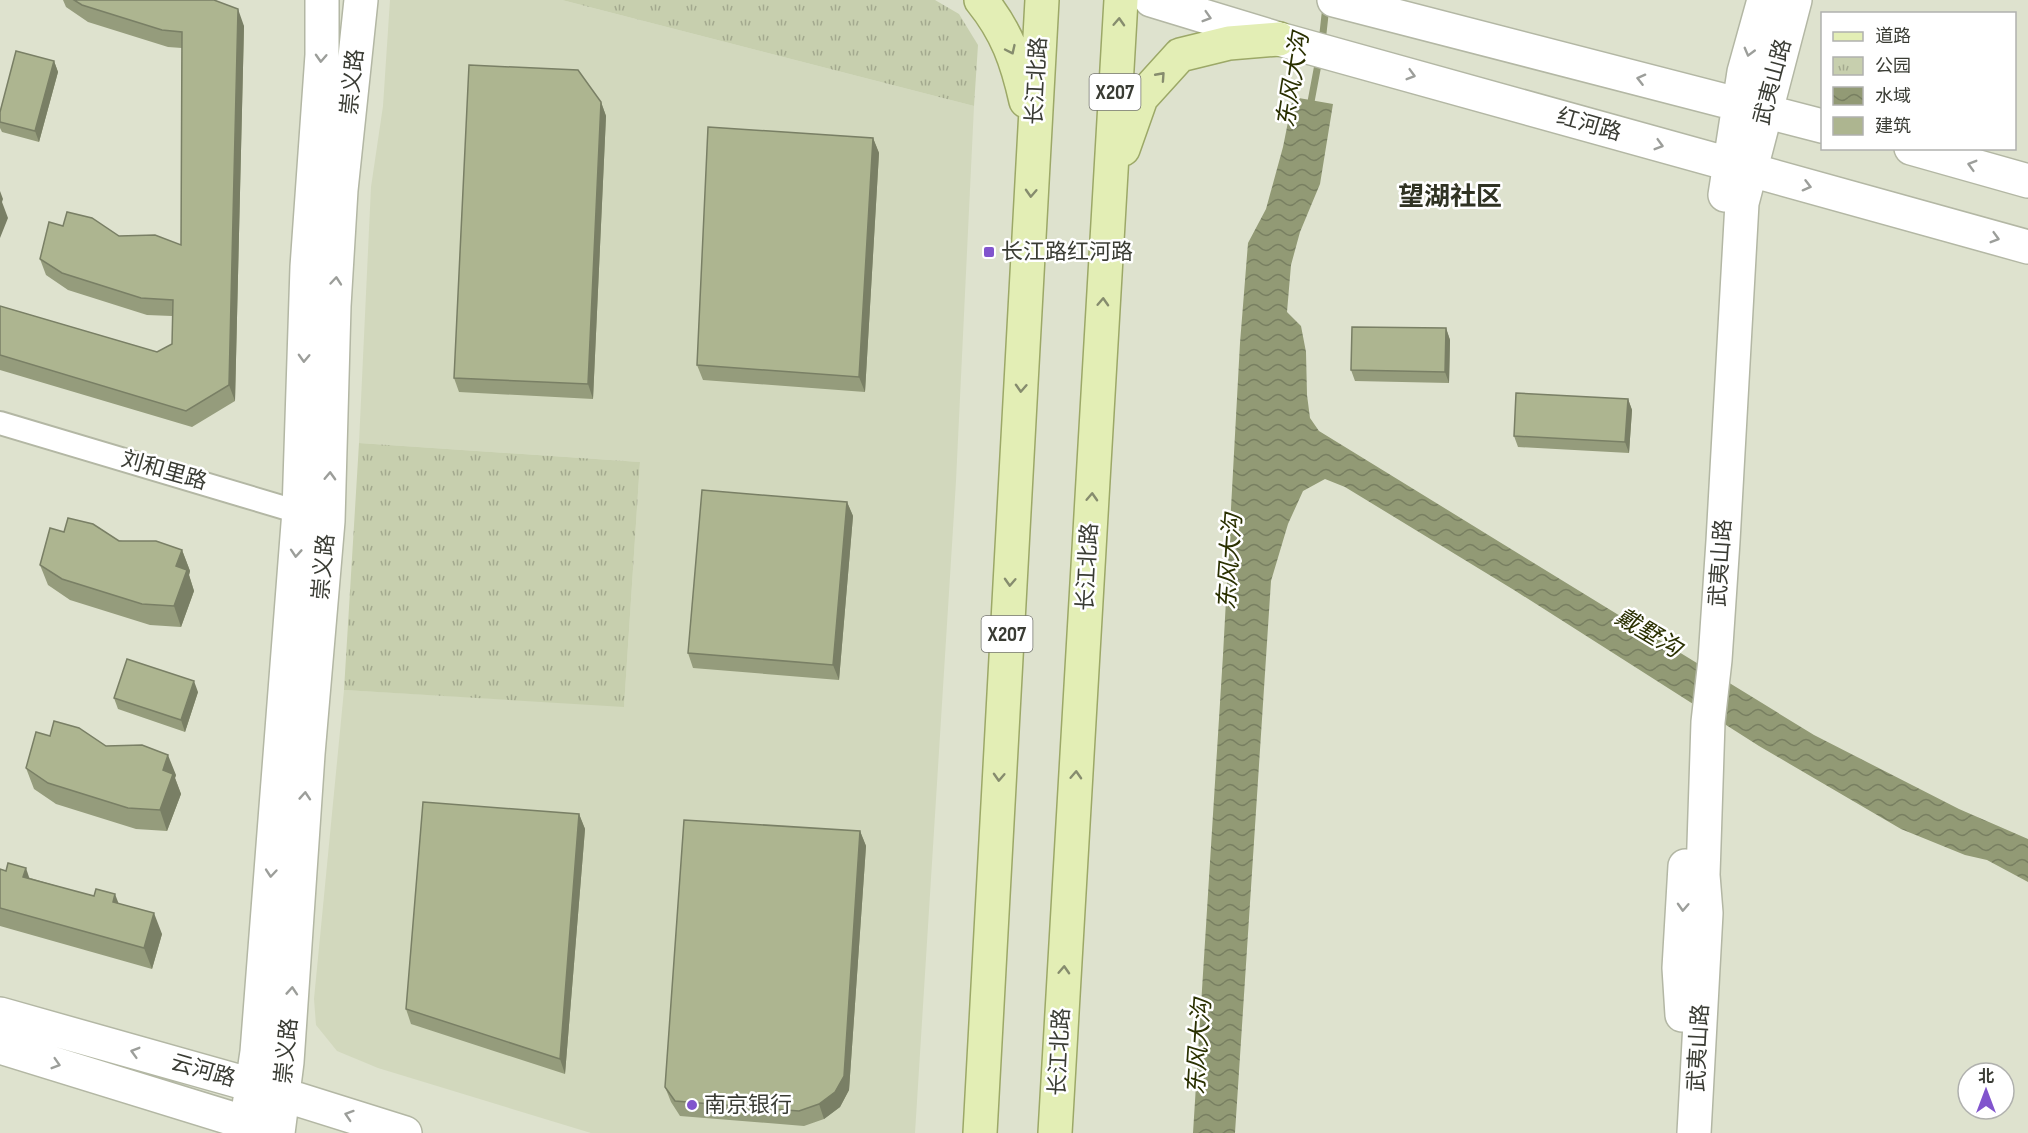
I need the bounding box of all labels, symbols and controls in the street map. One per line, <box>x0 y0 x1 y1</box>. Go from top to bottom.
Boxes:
one-way arrow <box>1201 10 1212 22</box>
legend <box>1821 12 2016 150</box>
one-way arrow <box>1113 17 1126 26</box>
text: 道路 <box>1875 26 1911 47</box>
water label: 东风大沟 <box>1271 27 1315 130</box>
street label: 长江北路 <box>1021 36 1053 126</box>
street label: 武夷山路 <box>1749 36 1797 128</box>
one-way arrow <box>1004 43 1016 54</box>
one-way arrow <box>1744 46 1756 57</box>
street label: 崇义路 <box>336 48 370 116</box>
one-way arrow <box>315 54 328 63</box>
text: 公园 <box>1875 56 1911 77</box>
one-way arrow <box>1405 68 1416 80</box>
one-way arrow <box>1154 72 1165 83</box>
road number: X207 <box>1090 74 1140 110</box>
one-way arrow <box>1636 74 1646 87</box>
text: 水域 <box>1875 86 1911 107</box>
street label: 红河路 <box>1554 103 1624 147</box>
text: 建筑 <box>1875 116 1911 137</box>
one-way arrow <box>1654 138 1664 151</box>
one-way arrow <box>1967 160 1978 172</box>
one-way arrow <box>1802 179 1812 192</box>
district label: 望湖社区 <box>1398 182 1502 213</box>
one-way arrow <box>1025 188 1038 197</box>
one-way arrow <box>1989 231 2000 243</box>
place label: 长江路红河路 <box>1001 239 1133 266</box>
marker: 长江路红河路 <box>982 245 996 259</box>
one-way arrow <box>329 277 342 286</box>
one-way arrow <box>1097 297 1110 306</box>
one-way arrow <box>297 353 310 362</box>
one-way arrow <box>1014 383 1027 392</box>
street label: 刘和里路 <box>118 446 210 496</box>
one-way arrow <box>323 472 336 481</box>
one-way arrow <box>1085 492 1098 501</box>
water label: 东风大沟 <box>1212 510 1248 611</box>
street label: 武夷山路 <box>1704 518 1738 608</box>
street label: 长江北路 <box>1072 522 1104 612</box>
street label: 崇义路 <box>308 533 340 601</box>
one-way arrow <box>289 548 302 557</box>
one-way arrow <box>1004 578 1017 587</box>
water label: 戴墅沟 <box>1610 602 1689 666</box>
road number: X207 <box>982 616 1032 652</box>
one-way arrow <box>1069 771 1082 780</box>
one-way arrow <box>993 773 1006 782</box>
one-way arrow <box>298 792 311 801</box>
one-way arrow <box>265 868 278 877</box>
one-way arrow <box>1676 902 1689 911</box>
one-way arrow <box>1058 965 1071 974</box>
one-way arrow <box>285 986 298 995</box>
water label: 东风大沟 <box>1181 995 1217 1096</box>
street label: 武夷山路 <box>1683 1003 1715 1093</box>
street label: 长江北路 <box>1044 1007 1076 1097</box>
street label: 崇义路 <box>270 1017 304 1085</box>
one-way arrow <box>130 1047 141 1059</box>
street label: 云河路 <box>168 1049 238 1093</box>
one-way arrow <box>50 1057 61 1069</box>
north arrow <box>1956 1061 2016 1121</box>
text: 北 <box>1978 1068 1994 1087</box>
place label: 南京银行 <box>704 1092 792 1119</box>
marker: 南京银行 <box>685 1098 699 1112</box>
one-way arrow <box>344 1110 355 1122</box>

